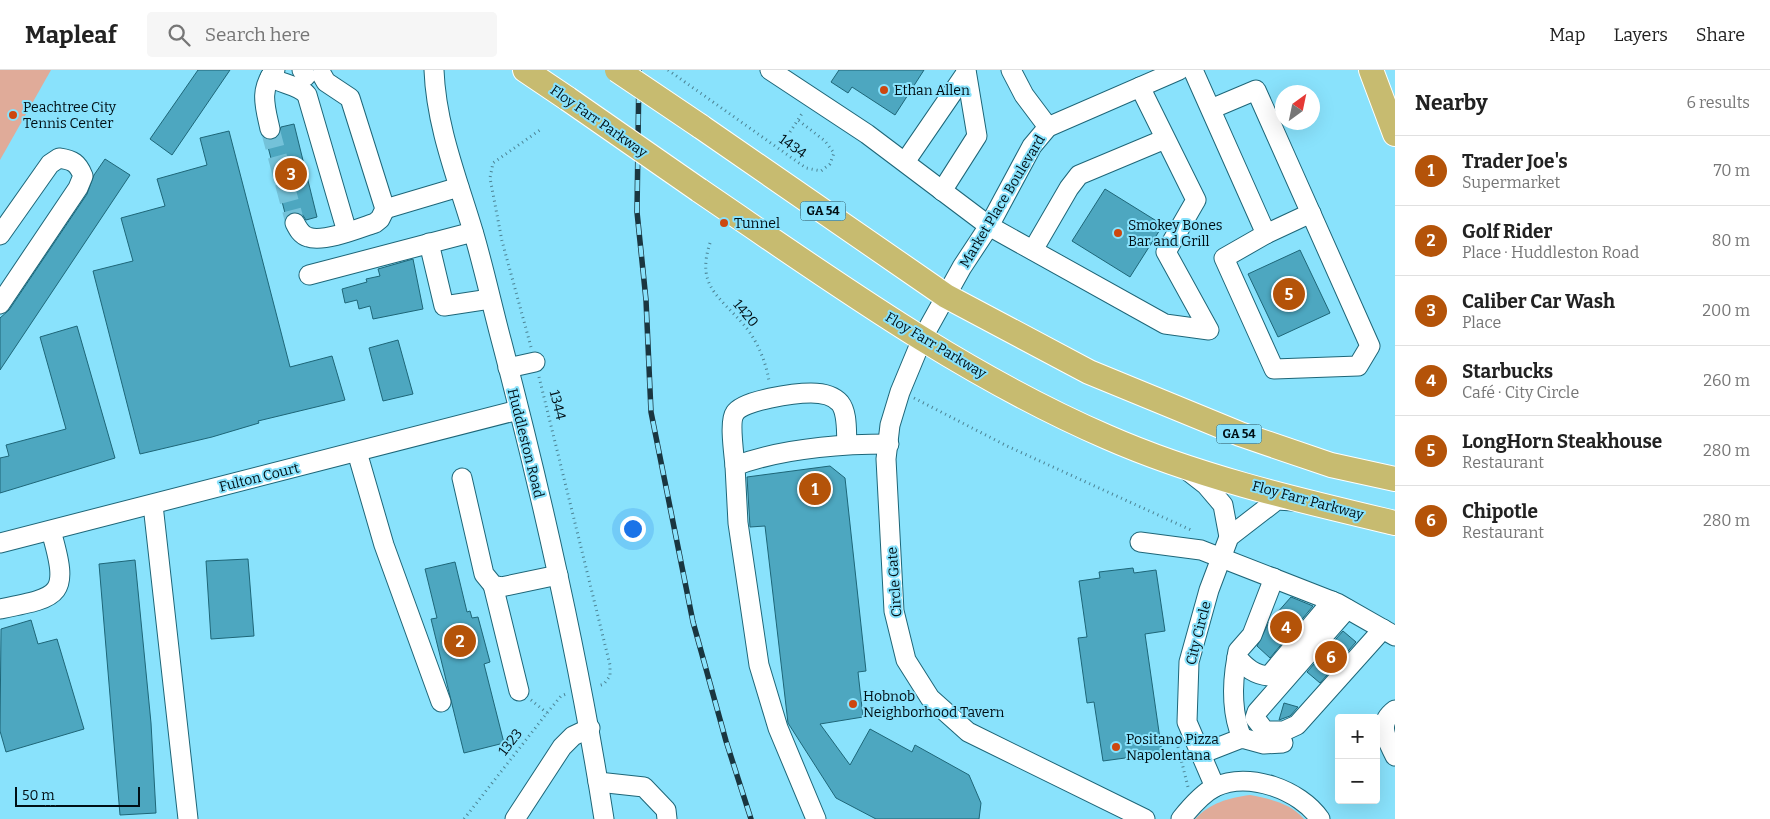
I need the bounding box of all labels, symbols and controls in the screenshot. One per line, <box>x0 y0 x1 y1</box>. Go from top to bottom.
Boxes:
search box <box>147 12 497 57</box>
text: Mapleaf <box>25 21 117 49</box>
icon: search <box>165 21 193 49</box>
text: Search here <box>205 23 310 46</box>
text: Map <box>1549 24 1585 46</box>
text: Layers <box>1613 24 1668 46</box>
text: Share <box>1696 24 1745 46</box>
street label: Floy Farr Parkway <box>547 82 651 162</box>
place label: Ethan Allen <box>894 82 970 99</box>
marker: Ethan Allen <box>878 84 890 96</box>
north arrow <box>1275 85 1320 130</box>
text: Nearby <box>1415 90 1488 116</box>
text: 6 results <box>1687 93 1750 112</box>
place label: Peachtree City Tennis Center <box>23 99 117 132</box>
marker: Peachtree City Tennis Center <box>7 109 19 121</box>
street label: 1434 <box>776 131 810 162</box>
street label: Market Place Boulevard <box>956 132 1049 271</box>
text: Trader Joe's <box>1462 150 1568 173</box>
pin: 3 <box>275 155 307 193</box>
text: 1 <box>1428 161 1434 180</box>
text: 70 m <box>1714 161 1750 180</box>
text: Supermarket <box>1462 173 1560 192</box>
road number: GA 54 <box>800 202 846 220</box>
place label: Tunnel <box>734 215 780 232</box>
marker: Tunnel <box>718 217 730 229</box>
place label: Smokey Bones Bar and Grill <box>1128 217 1223 250</box>
text: Golf Rider <box>1462 220 1552 243</box>
marker: Smokey Bones Bar and Grill <box>1112 227 1124 239</box>
text: 2 <box>1426 231 1436 250</box>
text: 80 m <box>1712 231 1750 250</box>
text: Place · Huddleston Road <box>1462 243 1639 262</box>
pin: 5 <box>1273 275 1305 313</box>
text: Caliber Car Wash <box>1462 290 1615 313</box>
street label: 1420 <box>729 296 762 330</box>
text: 3 <box>1426 301 1436 320</box>
text: 200 m <box>1702 301 1750 320</box>
street label: Floy Farr Parkway <box>882 309 990 383</box>
text: Place <box>1462 313 1501 332</box>
text: Starbucks <box>1462 360 1553 383</box>
text: 4 <box>1426 371 1436 390</box>
text: 260 m <box>1703 371 1750 390</box>
text: Café · City Circle <box>1462 383 1579 402</box>
street label: Huddleston Road <box>504 387 547 500</box>
street label: 1344 <box>546 388 569 422</box>
road number: GA 54 <box>1216 424 1262 444</box>
text: LongHorn Steakhouse <box>1462 430 1662 453</box>
text: 5 <box>1427 441 1435 460</box>
text: 280 m <box>1703 441 1750 460</box>
text: Restaurant <box>1462 453 1544 472</box>
street label: Fulton Court <box>217 459 301 496</box>
pin: 1 <box>799 470 831 508</box>
street label: Floy Farr Parkway <box>1250 477 1366 524</box>
text: Chipotle <box>1462 500 1538 523</box>
text: 6 <box>1426 511 1436 530</box>
text: 280 m <box>1703 511 1750 530</box>
your location <box>620 516 646 542</box>
text: Restaurant <box>1462 523 1544 542</box>
street label: Circle Gate <box>884 546 905 618</box>
street label: City Circle <box>1182 599 1215 667</box>
pin: 4 <box>1270 608 1302 646</box>
pin: 2 <box>444 622 476 660</box>
pin: 6 <box>1315 638 1347 676</box>
place label: Hobnob Neighborhood Tavern <box>863 688 1005 721</box>
marker: Hobnob Neighborhood Tavern <box>847 698 859 710</box>
map controls <box>1335 714 1380 804</box>
button: + <box>1335 714 1380 759</box>
street label: 1323 <box>495 726 526 759</box>
place label: Positano Pizza Napolentana <box>1126 731 1219 764</box>
marker: Positano Pizza Napolentana <box>1110 741 1122 753</box>
button: − <box>1335 759 1380 804</box>
scale bar <box>15 784 140 807</box>
text: 50 m <box>22 787 55 804</box>

